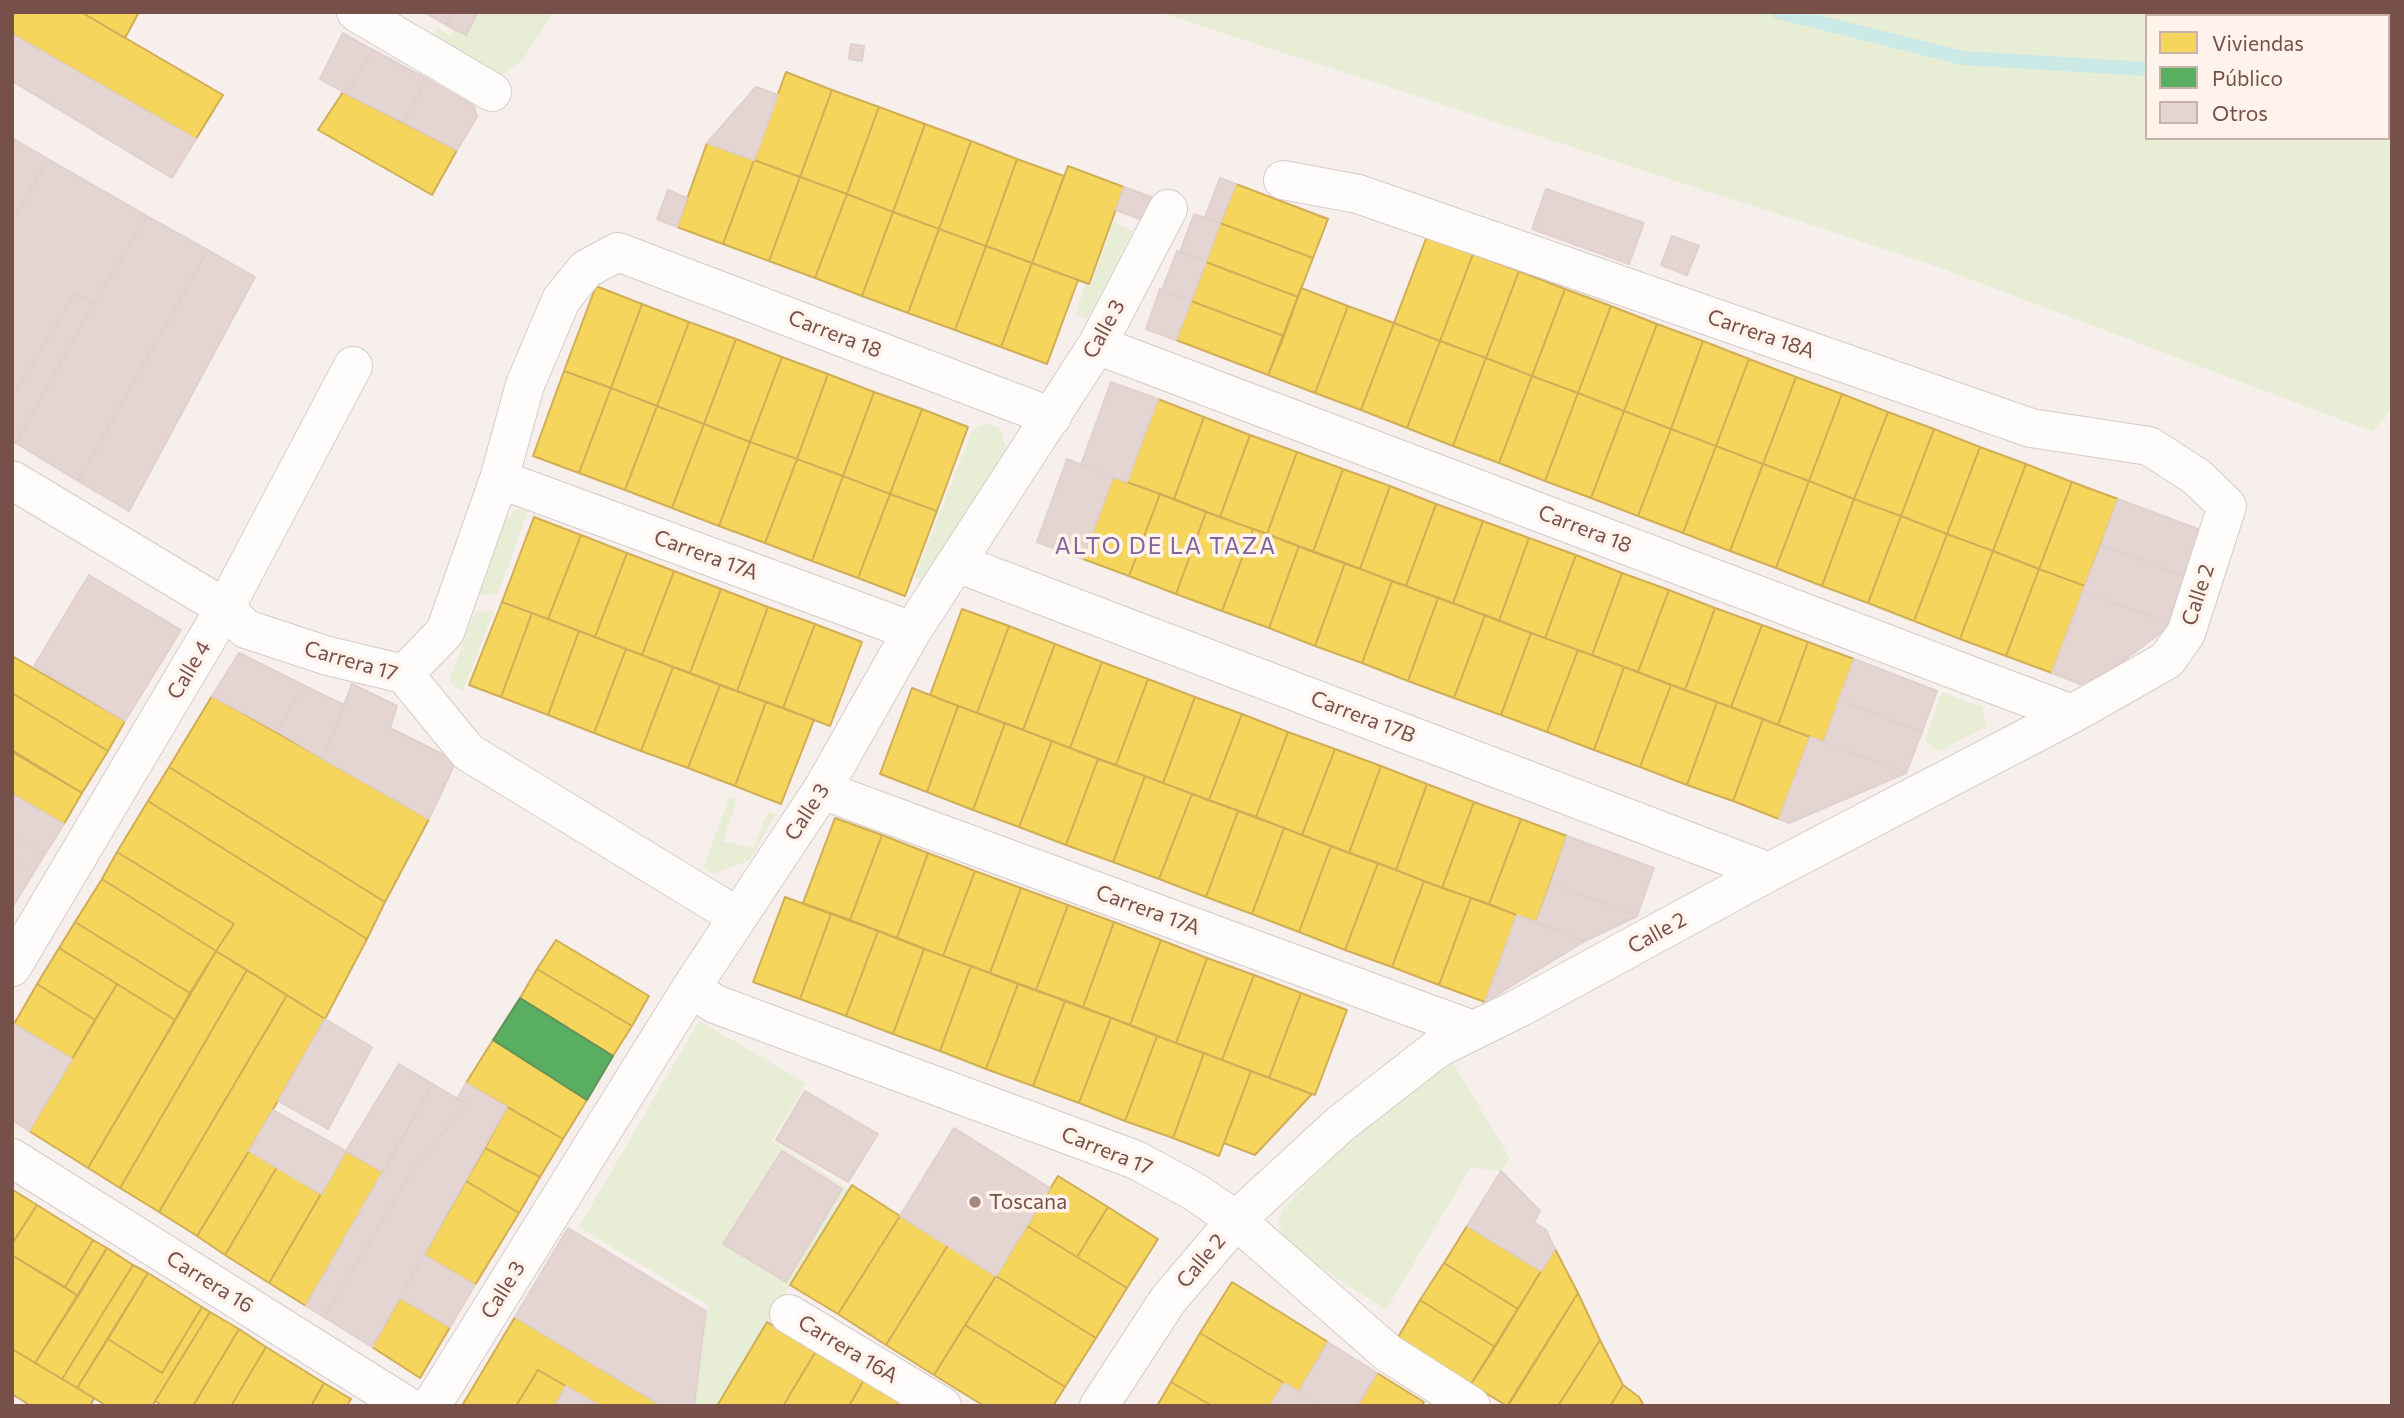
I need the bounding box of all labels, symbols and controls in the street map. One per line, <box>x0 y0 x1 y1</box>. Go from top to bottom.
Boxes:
legend <box>2145 14 2390 140</box>
text: Viviendas <box>2212 30 2304 55</box>
text: Público <box>2212 65 2283 90</box>
text: Otros <box>2212 100 2268 125</box>
street label: Calle 3 <box>1078 295 1130 363</box>
street label: Carrera 18A <box>1704 304 1818 364</box>
street label: Carrera 18 <box>785 305 885 363</box>
street label: Carrera 18 <box>1535 500 1635 558</box>
street label: Carrera 17A <box>651 525 761 585</box>
district label: ALTO DE LA TAZA <box>1057 532 1275 560</box>
street label: Calle 2 <box>2176 561 2220 629</box>
street label: Calle 4 <box>162 636 216 704</box>
street label: Carrera 17 <box>301 636 401 686</box>
street label: Carrera 17B <box>1307 686 1419 748</box>
street label: Calle 3 <box>779 779 835 845</box>
street label: Carrera 17A <box>1093 880 1203 940</box>
street label: Calle 2 <box>1623 907 1691 959</box>
street label: Carrera 17 <box>1058 1121 1156 1181</box>
place label: Toscana <box>989 1189 1067 1215</box>
marker: Toscana <box>967 1194 983 1210</box>
street label: Calle 2 <box>1171 1229 1231 1293</box>
street label: Carrera 16 <box>162 1245 258 1319</box>
street label: Calle 3 <box>476 1257 530 1323</box>
street label: Carrera 16A <box>794 1309 902 1389</box>

